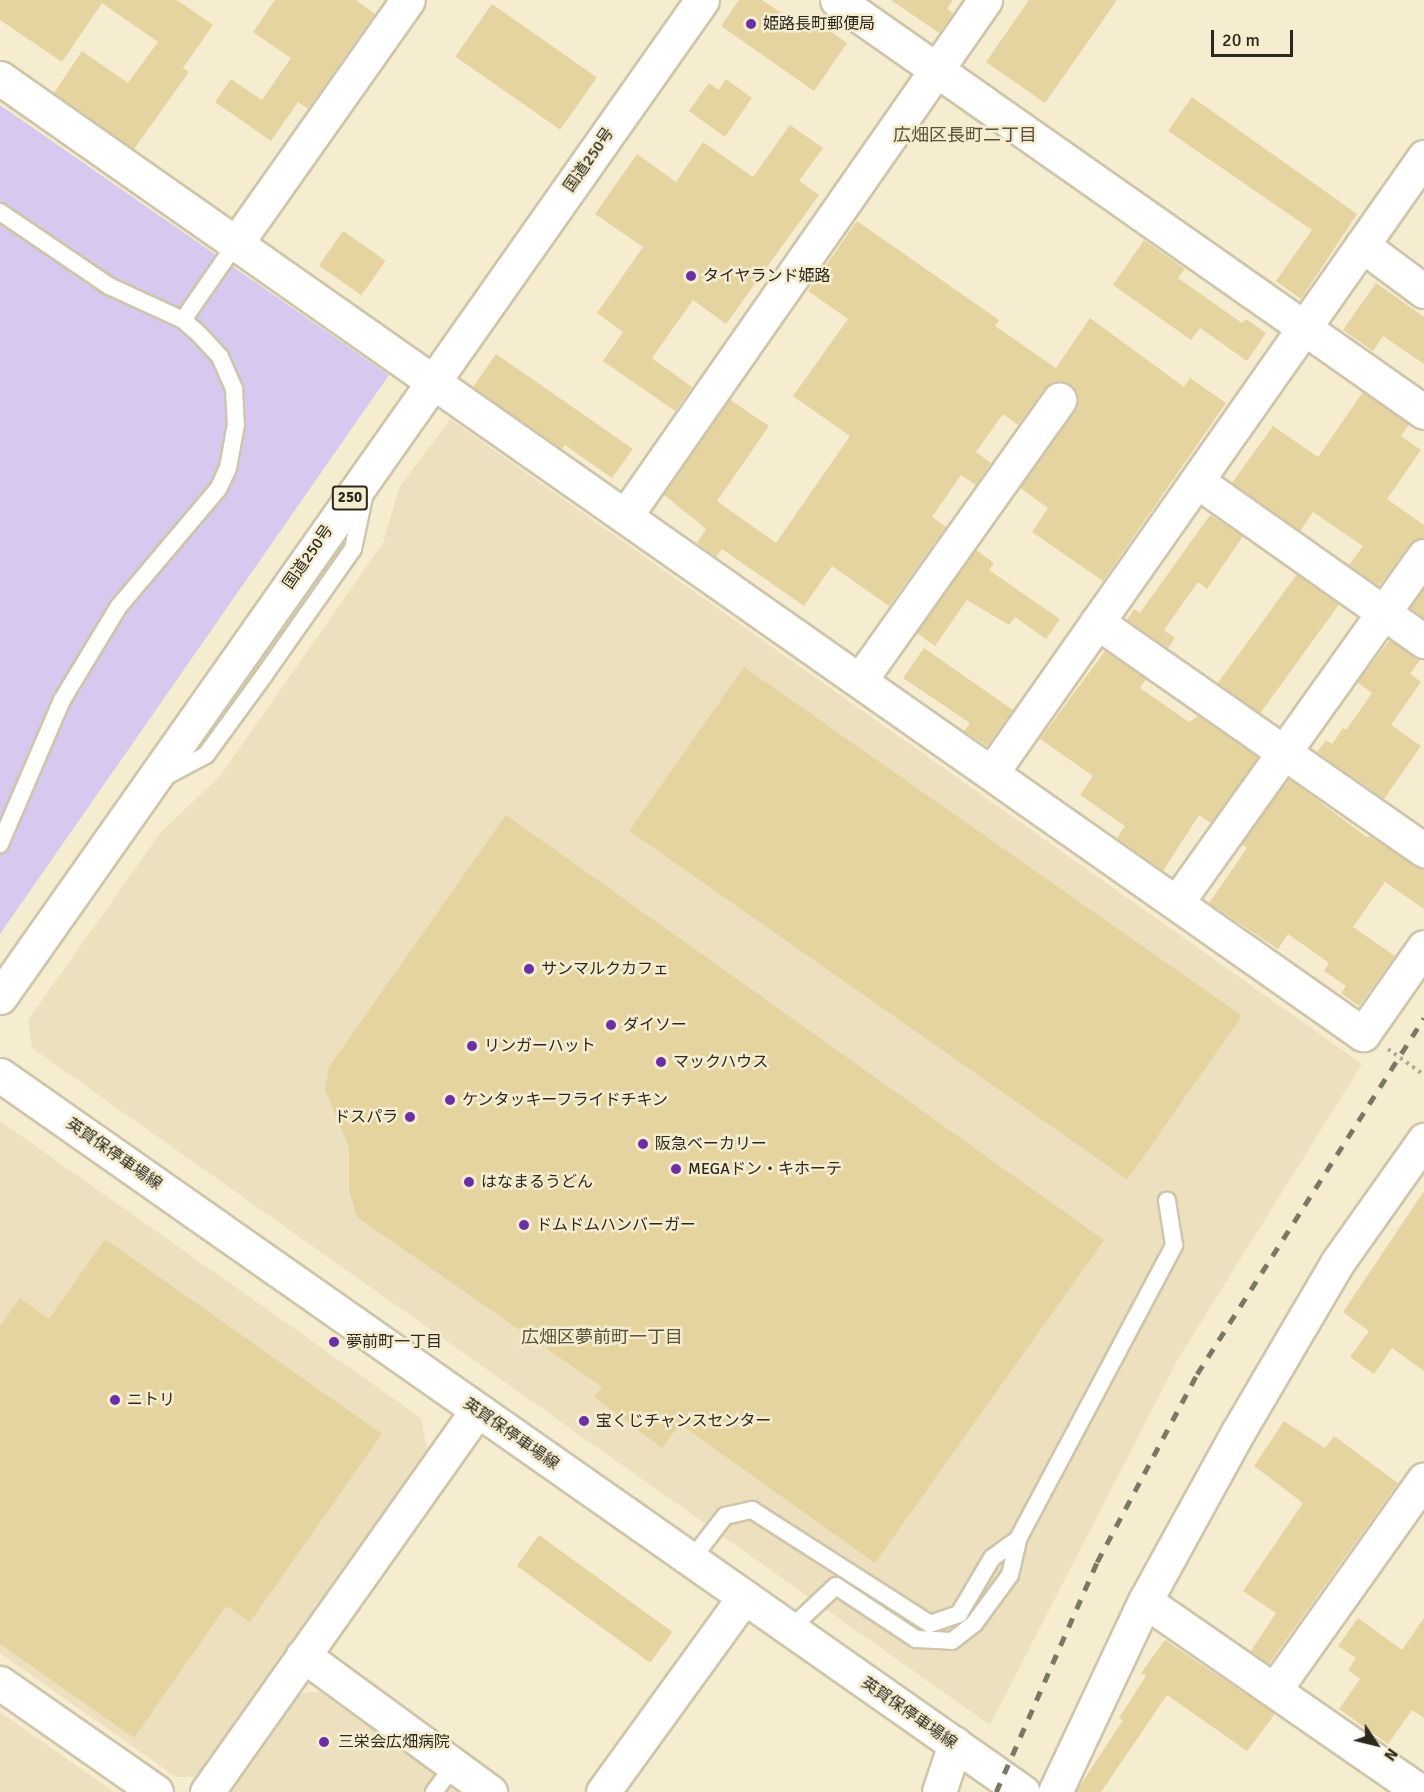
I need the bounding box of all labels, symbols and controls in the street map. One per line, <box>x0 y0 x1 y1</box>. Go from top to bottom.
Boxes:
place label: 姫路長町郵便局 <box>763 14 875 34</box>
marker: 姫路長町郵便局 <box>744 17 758 31</box>
scale bar <box>1214 18 1296 56</box>
text: 20 m <box>1222 29 1260 51</box>
street label: 国道250号 <box>560 124 618 196</box>
district label: 広畑区長町二丁目 <box>893 124 1037 146</box>
place label: タイヤランド姫路 <box>703 266 831 286</box>
marker: タイヤランド姫路 <box>684 269 698 283</box>
road number: 250 <box>330 486 370 510</box>
street label: 国道250号 <box>279 521 337 593</box>
place label: サンマルクカフェ <box>541 959 669 979</box>
marker: サンマルクカフェ <box>522 962 536 976</box>
place label: ダイソー <box>623 1015 687 1035</box>
marker: ダイソー <box>604 1018 618 1032</box>
place label: リンガーハット <box>484 1036 596 1056</box>
marker: リンガーハット <box>465 1039 479 1053</box>
place label: マックハウス <box>673 1052 769 1072</box>
marker: マックハウス <box>654 1055 668 1069</box>
place label: ケンタッキーフライドチキン <box>462 1090 670 1110</box>
marker: ケンタッキーフライドチキン <box>443 1093 457 1107</box>
place label: ドスパラ <box>334 1107 398 1127</box>
marker: ドスパラ <box>403 1110 417 1124</box>
street label: 英賀保停車場線 <box>63 1114 165 1194</box>
place label: 阪急ベーカリー <box>655 1134 767 1154</box>
marker: 阪急ベーカリー <box>636 1137 650 1151</box>
place label: MEGAドン・キホーテ <box>688 1159 842 1179</box>
marker: MEGAドン・キホーテ <box>669 1162 683 1176</box>
place label: はなまるうどん <box>481 1172 593 1192</box>
marker: はなまるうどん <box>462 1175 476 1189</box>
place label: ドムドムハンバーガー <box>536 1215 696 1235</box>
marker: ドムドムハンバーガー <box>517 1218 531 1232</box>
district label: 広畑区夢前町一丁目 <box>521 1326 683 1348</box>
place label: 夢前町一丁目 <box>346 1332 442 1352</box>
marker: 夢前町一丁目 <box>327 1335 341 1349</box>
place label: ニトリ <box>127 1390 175 1410</box>
marker: ニトリ <box>108 1393 122 1407</box>
street label: 英賀保停車場線 <box>460 1394 562 1474</box>
place label: 宝くじチャンスセンター <box>596 1411 772 1431</box>
marker: 宝くじチャンスセンター <box>577 1414 591 1428</box>
street label: 英賀保停車場線 <box>858 1673 960 1753</box>
north arrow <box>1346 1714 1406 1774</box>
place label: 三栄会広畑病院 <box>338 1732 450 1752</box>
marker: 三栄会広畑病院 <box>315 1733 333 1751</box>
text: N <box>1379 1744 1402 1765</box>

